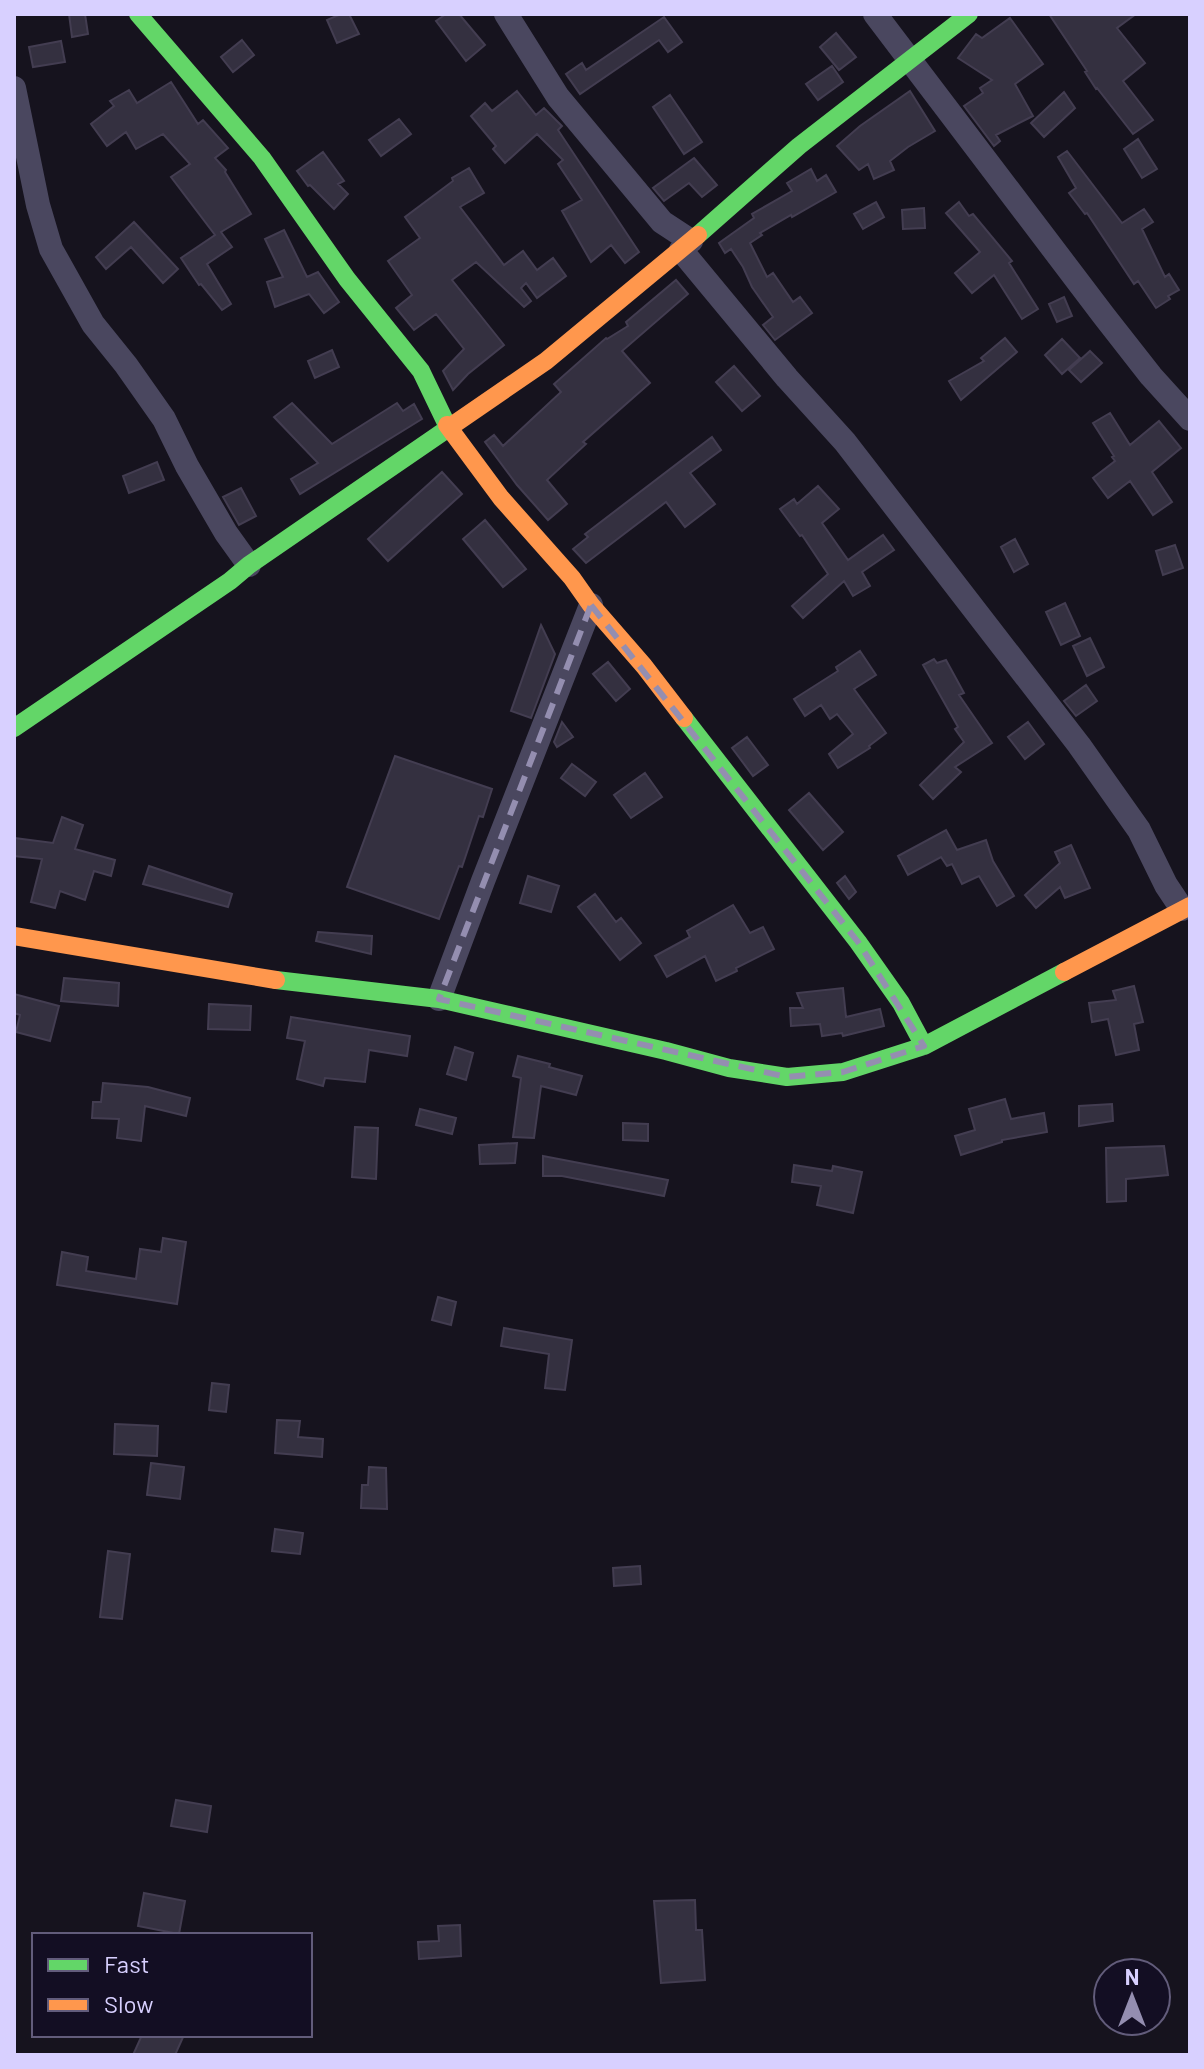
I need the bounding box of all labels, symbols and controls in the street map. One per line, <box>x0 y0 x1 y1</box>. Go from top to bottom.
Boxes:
legend <box>32 1933 312 2037</box>
text: Fast <box>104 1949 149 1978</box>
north arrow <box>1092 1957 1172 2037</box>
text: N <box>1125 1963 1139 1989</box>
text: Slow <box>104 1989 153 2018</box>

